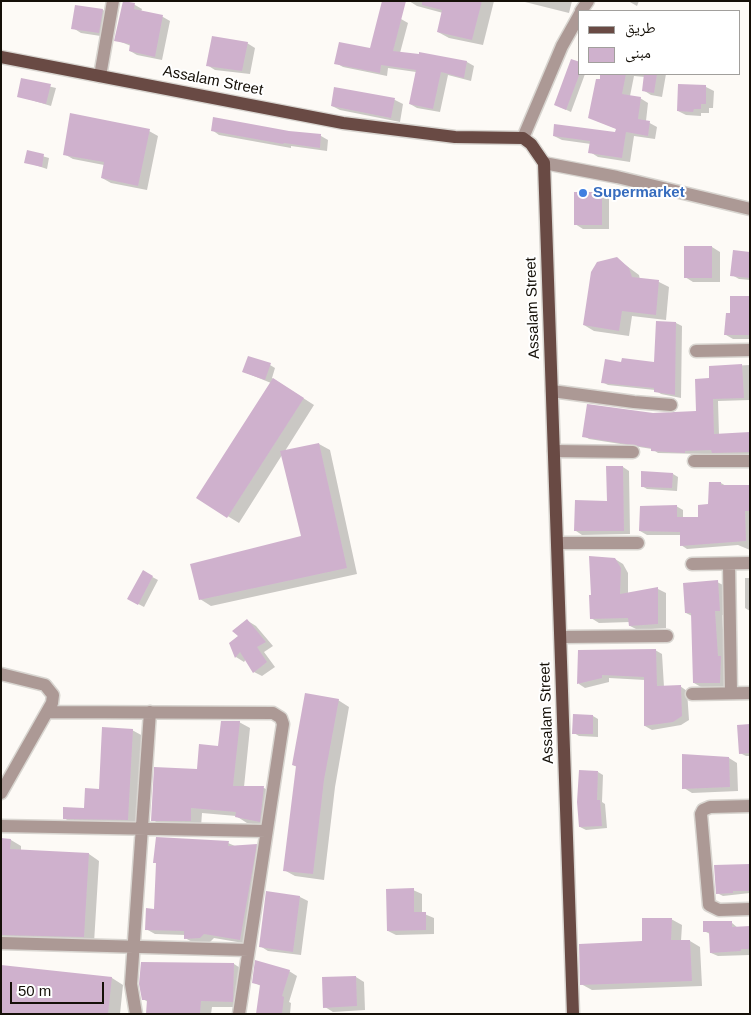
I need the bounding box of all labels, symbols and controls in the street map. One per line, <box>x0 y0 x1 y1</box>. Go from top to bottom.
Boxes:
legend <box>578 10 741 75</box>
text: طريق <box>625 19 656 36</box>
text: مبنى <box>625 44 651 61</box>
street label: Assalam Street <box>161 62 265 100</box>
place label: Supermarket <box>593 184 685 202</box>
marker: Supermarket <box>577 187 589 199</box>
street label: Assalam Street <box>522 257 544 359</box>
street label: Assalam Street <box>536 662 558 764</box>
scale bar <box>12 972 106 1004</box>
text: 50 m <box>18 982 51 999</box>

